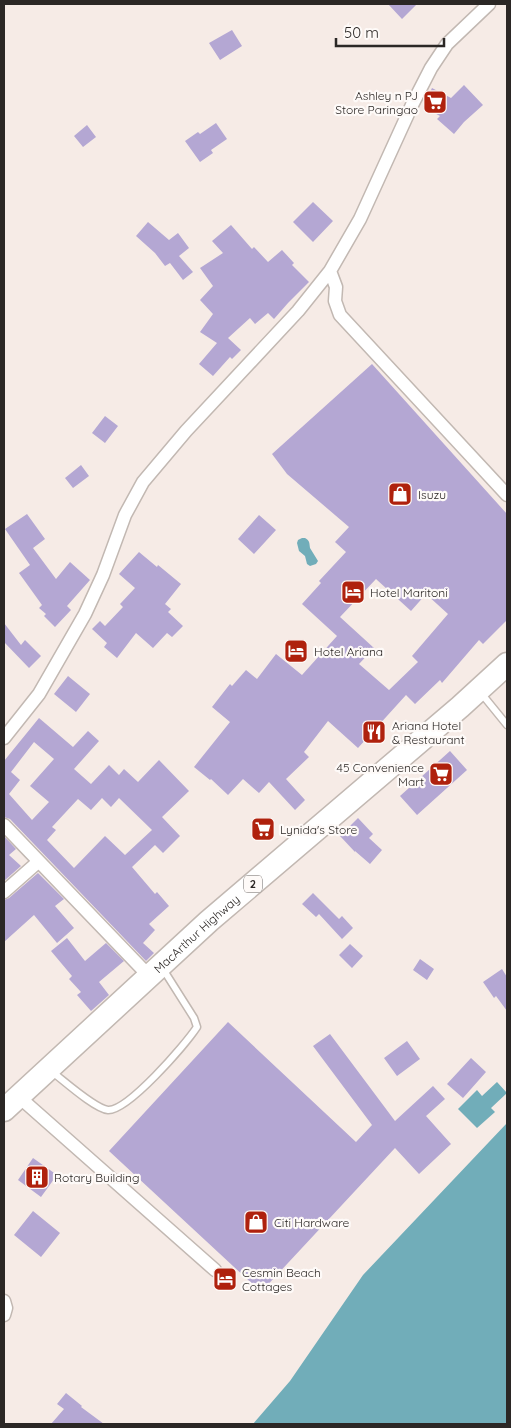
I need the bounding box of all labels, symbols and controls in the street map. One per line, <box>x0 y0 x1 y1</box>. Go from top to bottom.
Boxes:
scale bar <box>336 15 444 47</box>
text: 50 m <box>344 23 379 42</box>
place label: Ashley n PJ Store Paringao <box>335 88 418 117</box>
supermarket icon: Ashley n PJ Store Paringao <box>422 89 448 115</box>
shop icon: Isuzu <box>387 481 413 507</box>
place label: Isuzu <box>418 487 446 502</box>
hotel icon: Hotel Maritoni <box>340 579 366 605</box>
place label: Hotel Maritoni <box>370 585 448 600</box>
hotel icon: Hotel Ariana <box>283 638 309 664</box>
place label: Hotel Ariana <box>314 644 383 659</box>
place label: Ariana Hotel & Restaurant <box>392 718 465 747</box>
restaurant icon: Ariana Hotel & Restaurant <box>361 719 387 745</box>
place label: 45 Convenience Mart <box>337 760 424 789</box>
supermarket icon: 45 Convenience Mart <box>428 761 454 787</box>
supermarket icon: Lynida's Store <box>250 816 276 842</box>
place label: Lynida's Store <box>280 822 358 837</box>
road number: 2 <box>244 876 262 892</box>
street label: MacArthur Highway <box>150 891 242 976</box>
building icon: Rotary Building <box>24 1164 50 1190</box>
place label: Rotary Building <box>54 1170 139 1185</box>
shop icon: Citi Hardware <box>243 1209 269 1235</box>
place label: Citi Hardware <box>274 1215 350 1230</box>
place label: Cesmin Beach Cottages <box>242 1265 321 1294</box>
hotel icon: Cesmin Beach Cottages <box>212 1266 238 1292</box>

